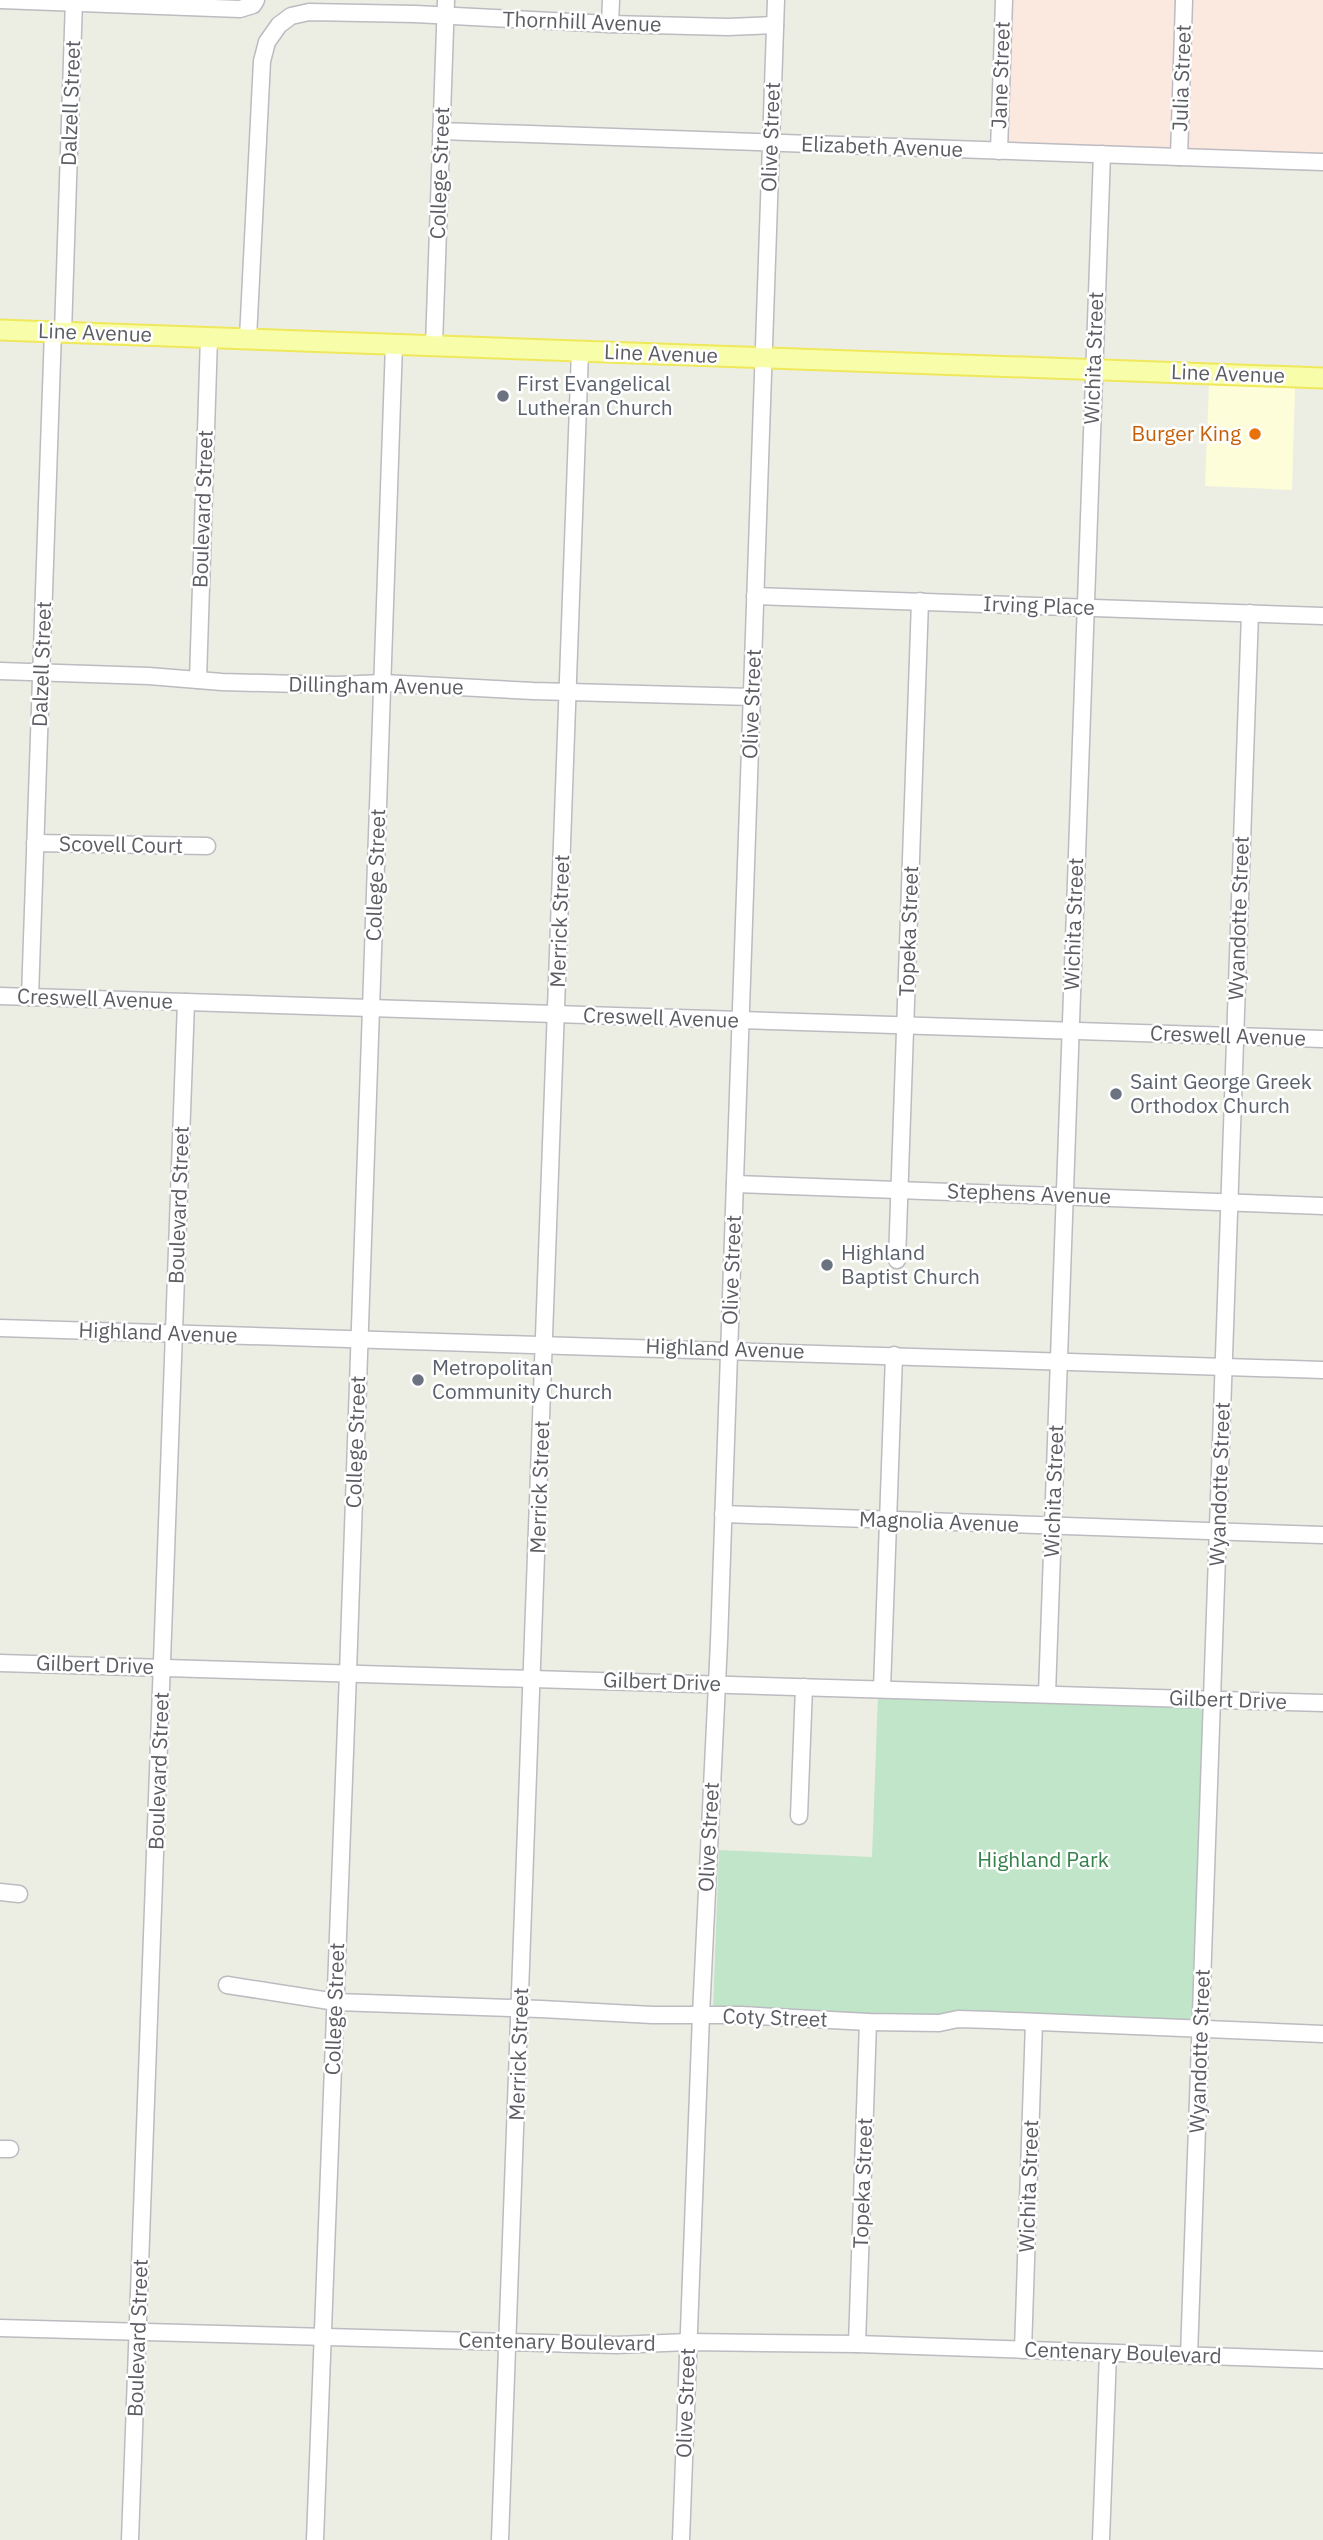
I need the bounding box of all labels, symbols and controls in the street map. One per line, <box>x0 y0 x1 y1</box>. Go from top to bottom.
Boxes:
street label: Thornhill Avenue <box>502 4 662 38</box>
street label: Jane Street <box>984 21 1016 129</box>
street label: Julia Street <box>1165 24 1197 132</box>
street label: Dalzell Street <box>54 40 86 166</box>
street label: Olive Street <box>754 81 786 192</box>
street label: College Street <box>423 106 455 240</box>
street label: Elizabeth Avenue <box>800 129 964 163</box>
street label: Wichita Street <box>1077 291 1109 425</box>
street label: Line Avenue <box>37 316 153 348</box>
street label: Line Avenue <box>603 337 719 369</box>
street label: Line Avenue <box>1170 357 1286 389</box>
place label: First Evangelical Lutheran Church <box>517 369 673 421</box>
marker: First Evangelical Lutheran Church <box>495 388 511 404</box>
place label: Burger King <box>1131 419 1241 447</box>
marker: Burger King <box>1247 426 1263 442</box>
street label: Boulevard Street <box>185 429 219 588</box>
street label: Irving Place <box>983 589 1095 621</box>
street label: Dalzell Street <box>25 601 57 727</box>
street label: Olive Street <box>735 648 767 759</box>
street label: Dillingham Avenue <box>288 669 464 701</box>
street label: College Street <box>359 808 391 942</box>
street label: Scovell Court <box>59 829 183 859</box>
street label: Wyandotte Street <box>1221 835 1255 1001</box>
street label: Merrick Street <box>543 854 575 988</box>
street label: Wichita Street <box>1057 857 1089 991</box>
street label: Topeka Street <box>892 865 924 997</box>
street label: Creswell Avenue <box>17 981 174 1015</box>
street label: Creswell Avenue <box>583 1000 740 1034</box>
street label: Creswell Avenue <box>1150 1018 1307 1052</box>
place label: Saint George Greek Orthodox Church <box>1130 1067 1312 1119</box>
marker: Saint George Greek Orthodox Church <box>1108 1086 1124 1102</box>
street label: Boulevard Street <box>161 1125 195 1284</box>
street label: Stephens Avenue <box>947 1176 1111 1210</box>
street label: Olive Street <box>715 1214 747 1325</box>
place label: Highland Baptist Church <box>841 1238 980 1290</box>
marker: Highland Baptist Church <box>819 1257 835 1273</box>
street label: Highland Avenue <box>78 1315 238 1349</box>
street label: Highland Avenue <box>645 1331 805 1365</box>
place label: Metropolitan Community Church <box>432 1353 612 1405</box>
marker: Metropolitan Community Church <box>410 1372 426 1388</box>
street label: College Street <box>339 1375 371 1509</box>
street label: Wyandotte Street <box>1202 1401 1236 1567</box>
street label: Merrick Street <box>523 1420 555 1554</box>
street label: Wichita Street <box>1037 1424 1069 1558</box>
street label: Magnolia Avenue <box>858 1504 1020 1538</box>
street label: Gilbert Drive <box>36 1648 155 1680</box>
street label: Gilbert Drive <box>603 1665 722 1697</box>
street label: Gilbert Drive <box>1169 1683 1288 1715</box>
street label: Boulevard Street <box>141 1691 175 1850</box>
street label: Olive Street <box>691 1781 725 1893</box>
park label: Highland Park <box>977 1845 1109 1873</box>
street label: College Street <box>318 1942 350 2076</box>
street label: Wyandotte Street <box>1182 1968 1216 2134</box>
street label: Merrick Street <box>502 1987 534 2121</box>
street label: Coty Street <box>722 2001 828 2033</box>
street label: Topeka Street <box>846 2117 878 2249</box>
street label: Wichita Street <box>1012 2119 1044 2253</box>
street label: Boulevard Street <box>120 2258 154 2417</box>
street label: Centenary Boulevard <box>458 2325 656 2357</box>
street label: Centenary Boulevard <box>1024 2335 1222 2369</box>
street label: Olive Street <box>669 2347 701 2458</box>

